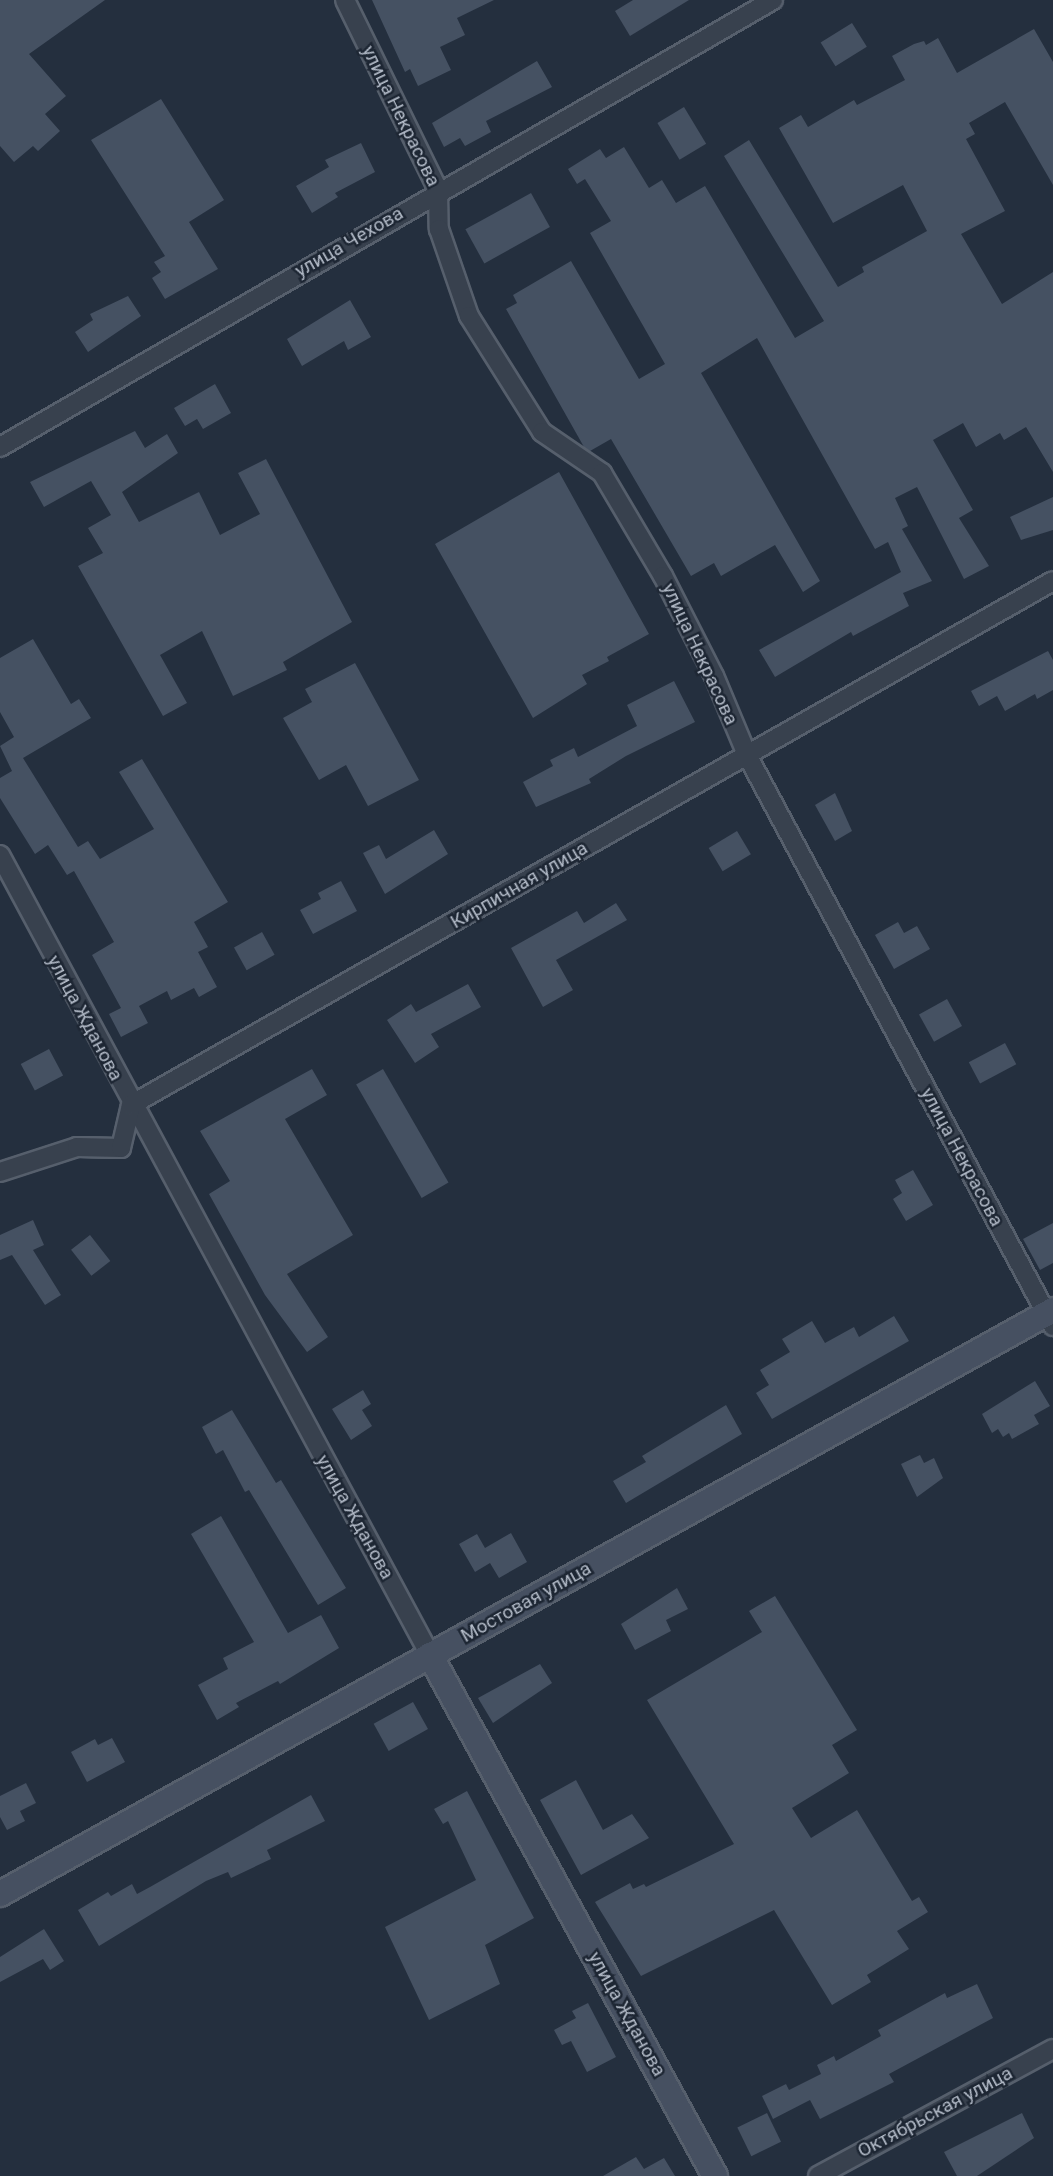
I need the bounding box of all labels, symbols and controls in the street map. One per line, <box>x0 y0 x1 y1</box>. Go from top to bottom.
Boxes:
street label: улица Некрасова <box>357 42 445 190</box>
street label: улица Чехова <box>291 202 407 282</box>
street label: улица Некрасова <box>657 580 743 728</box>
street label: Кирпичная улица <box>446 837 592 933</box>
street label: улица Жданова <box>42 951 128 1085</box>
street label: улица Некрасова <box>916 1084 1008 1230</box>
street label: улица Жданова <box>311 1451 399 1583</box>
street label: Мостовая улица <box>457 1557 595 1647</box>
street label: улица Жданова <box>583 1948 671 2080</box>
street label: Октябрьская улица <box>854 2062 1016 2162</box>

